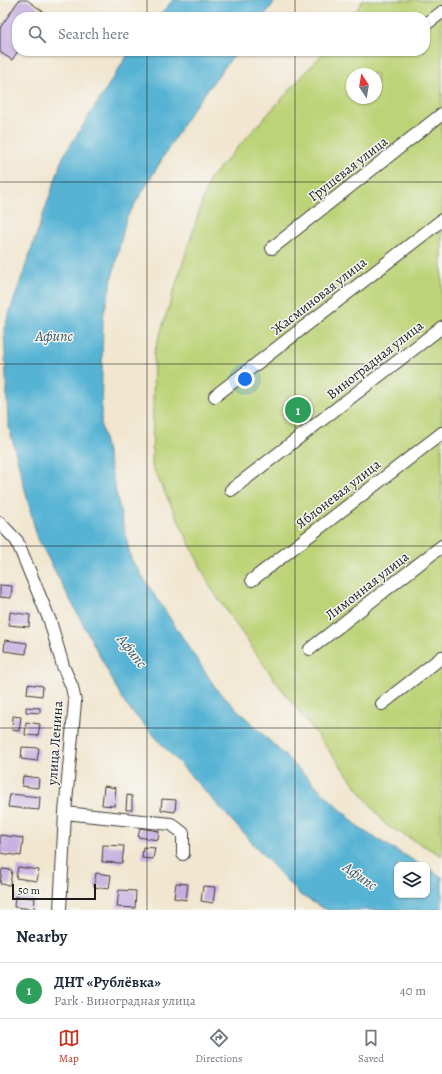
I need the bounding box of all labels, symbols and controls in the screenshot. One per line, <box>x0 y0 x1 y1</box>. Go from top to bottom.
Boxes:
search box <box>12 12 430 56</box>
icon: search <box>26 23 48 45</box>
text: Search here <box>58 24 129 44</box>
north arrow <box>346 68 382 104</box>
street label: Грушевая улица <box>304 132 392 206</box>
street label: Жасминовая улица <box>267 252 371 339</box>
street label: Виноградная улица <box>323 316 428 404</box>
water label: Афипс <box>34 326 74 346</box>
your location <box>235 369 255 389</box>
pin: 1 <box>285 395 311 425</box>
street label: Яблоневая улица <box>292 455 385 533</box>
street label: Лимонная улица <box>321 547 413 625</box>
water label: Афипс <box>112 629 152 673</box>
street label: улица Ленина <box>42 700 67 787</box>
water label: Афипс <box>338 856 382 895</box>
map controls <box>394 862 430 898</box>
button: layers <box>394 862 430 898</box>
scale bar <box>12 882 96 901</box>
text: 50 m <box>18 883 40 898</box>
text: Nearby <box>16 925 67 948</box>
text: ДНТ «Рублёвка» <box>54 972 161 992</box>
text: 1 <box>27 982 31 999</box>
text: 40 m <box>400 982 426 999</box>
text: Park · Виноградная улица <box>54 992 196 1009</box>
tab: Map <box>58 1027 80 1066</box>
tab: Directions <box>195 1027 243 1066</box>
tab: Saved <box>358 1027 384 1066</box>

